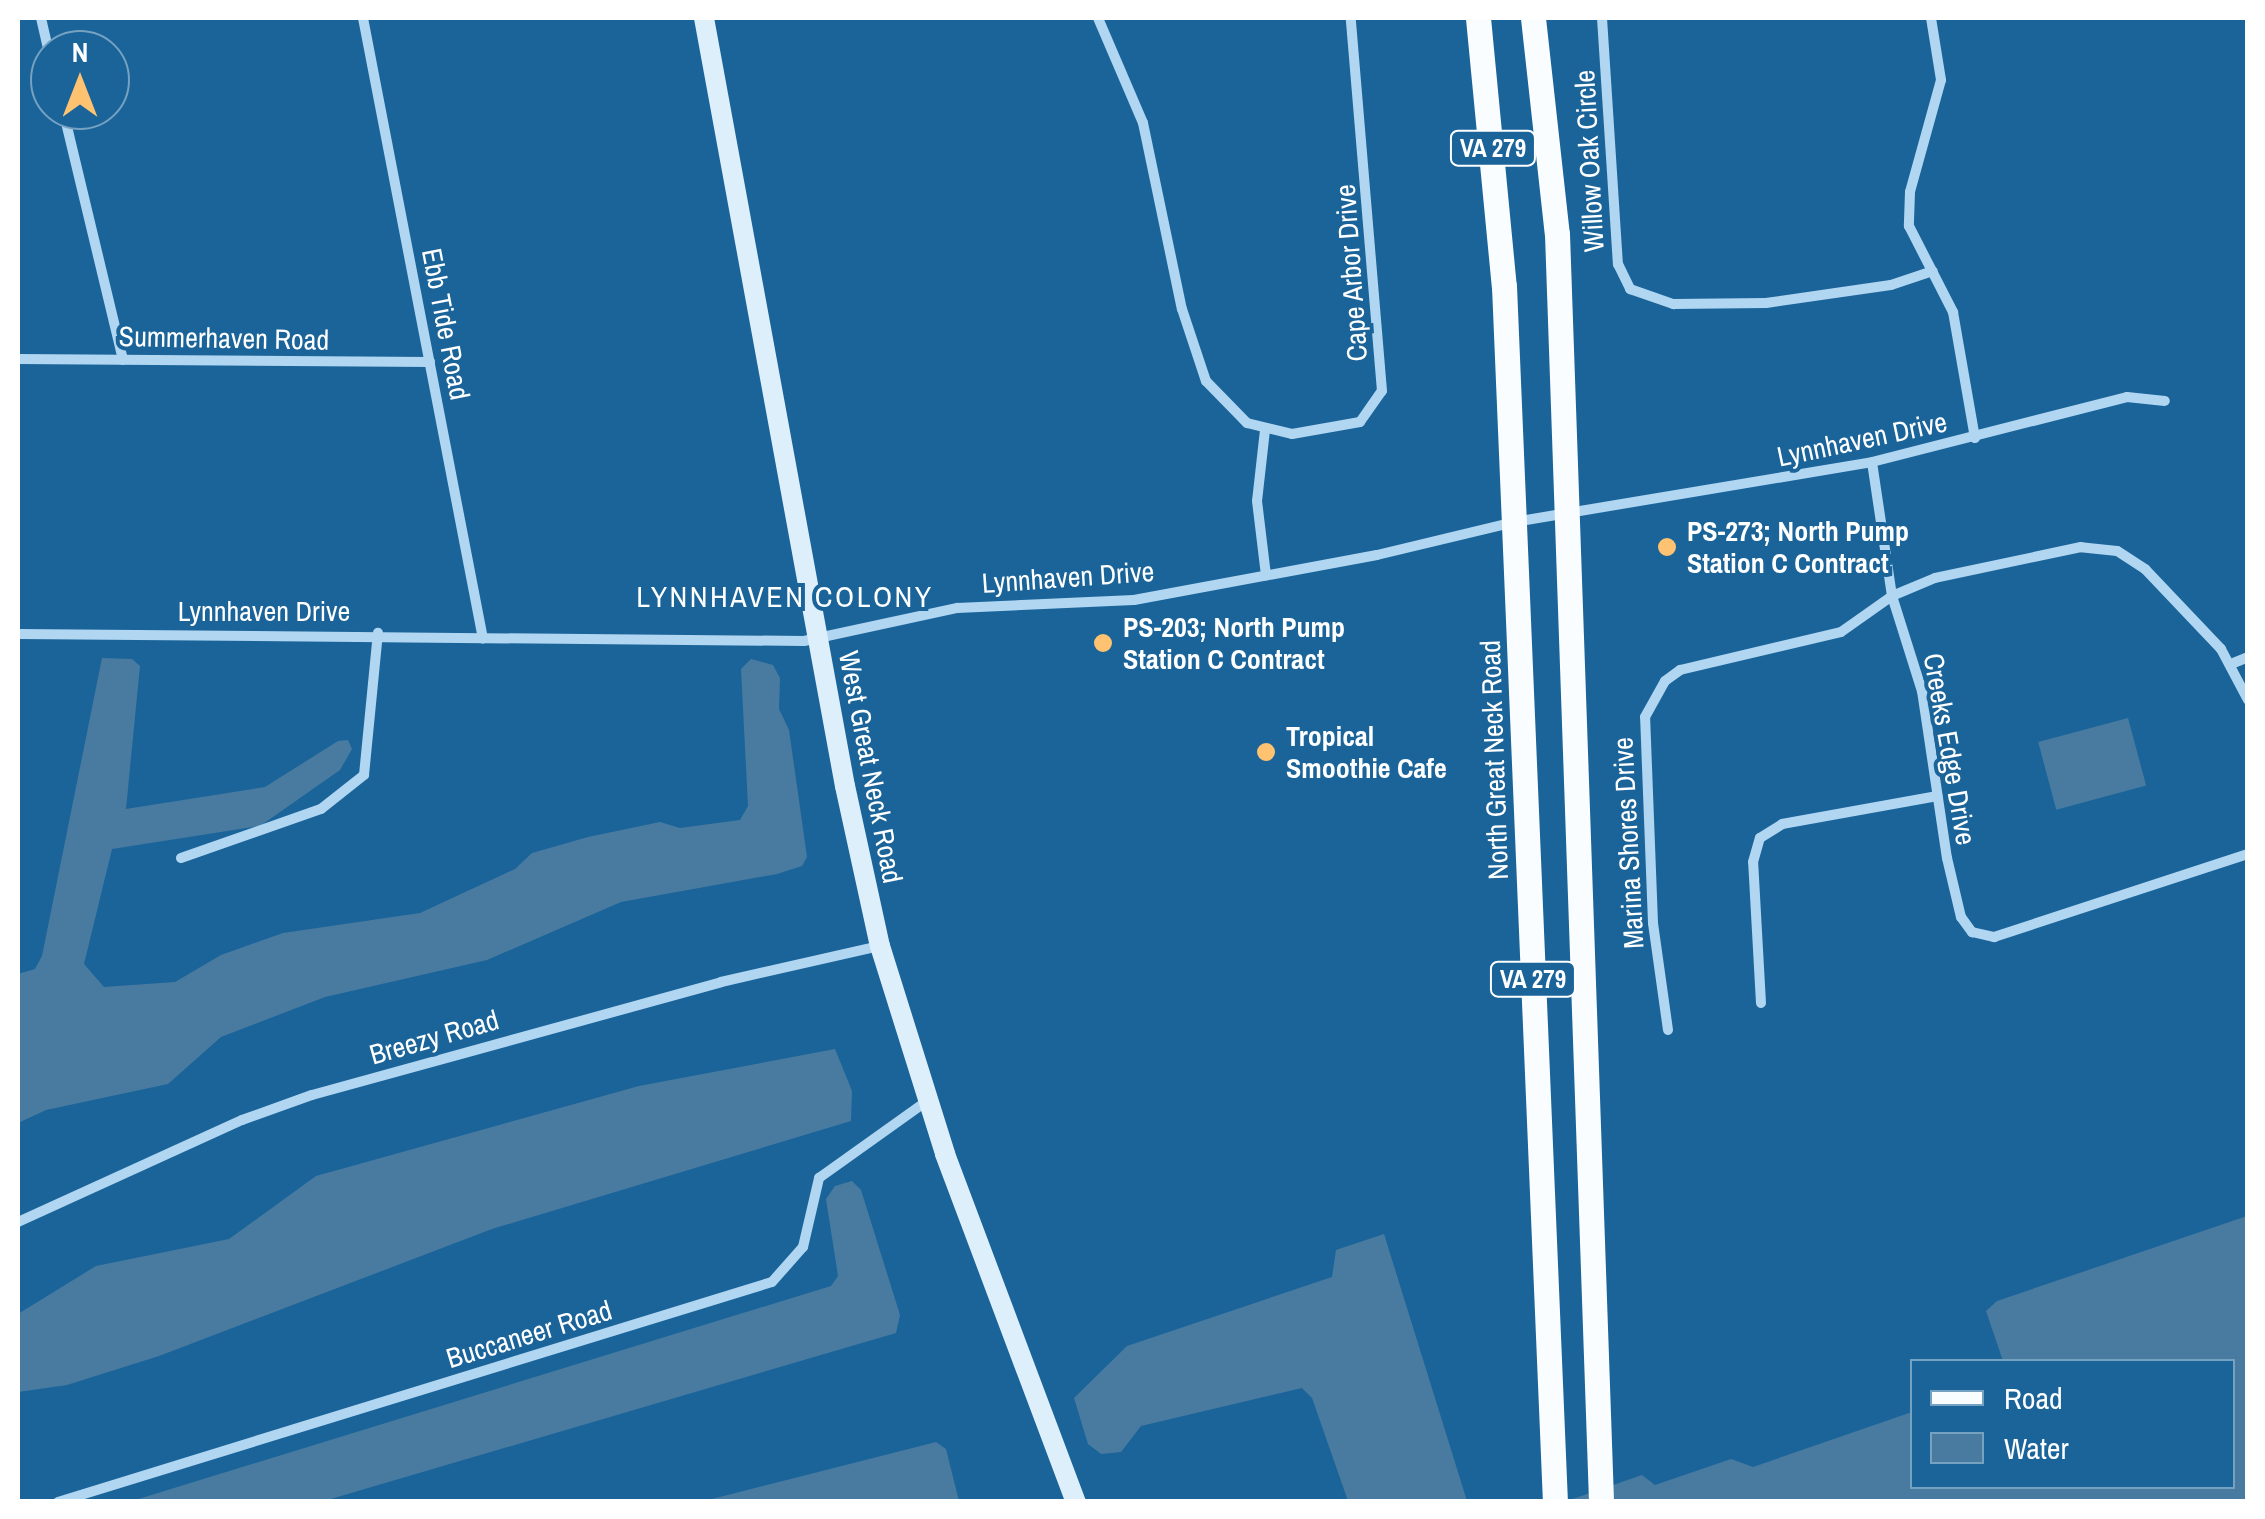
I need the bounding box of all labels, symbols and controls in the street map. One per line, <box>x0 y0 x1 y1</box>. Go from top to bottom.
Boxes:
north arrow <box>30 30 130 130</box>
text: N <box>72 33 88 71</box>
street label: Willow Oak Circle <box>1567 69 1611 253</box>
road number: VA 279 <box>1448 128 1538 168</box>
street label: Cape Arbor Drive <box>1328 183 1374 363</box>
street label: Ebb Tide Road <box>415 245 477 403</box>
street label: Summerhaven Road <box>118 319 330 357</box>
street label: Lynnhaven Drive <box>1774 405 1950 473</box>
place label: PS-273; North Pump Station C Contract <box>1687 514 1909 580</box>
marker: PS-273; North Pump Station C Contract <box>1656 536 1678 558</box>
street label: Lynnhaven Drive <box>981 554 1155 600</box>
district label: LYNNHAVEN COLONY <box>636 578 934 614</box>
street label: Lynnhaven Drive <box>178 594 350 628</box>
place label: PS-203; North Pump Station C Contract <box>1123 610 1345 676</box>
marker: PS-203; North Pump Station C Contract <box>1092 632 1114 654</box>
street label: North Great Neck Road <box>1473 640 1515 880</box>
street label: West Great Neck Road <box>832 648 910 886</box>
street label: Creeks Edge Drive <box>1917 651 1983 847</box>
place label: Tropical Smoothie Cafe <box>1286 719 1447 785</box>
street label: Marina Shores Drive <box>1606 736 1650 950</box>
marker: Tropical Smoothie Cafe <box>1255 741 1277 763</box>
road number: VA 279 <box>1488 959 1578 999</box>
street label: Breezy Road <box>366 1003 502 1071</box>
street label: Buccaneer Road <box>442 1293 616 1375</box>
legend <box>1910 1359 2235 1489</box>
text: Road <box>2004 1378 2063 1418</box>
text: Water <box>2004 1428 2069 1468</box>

